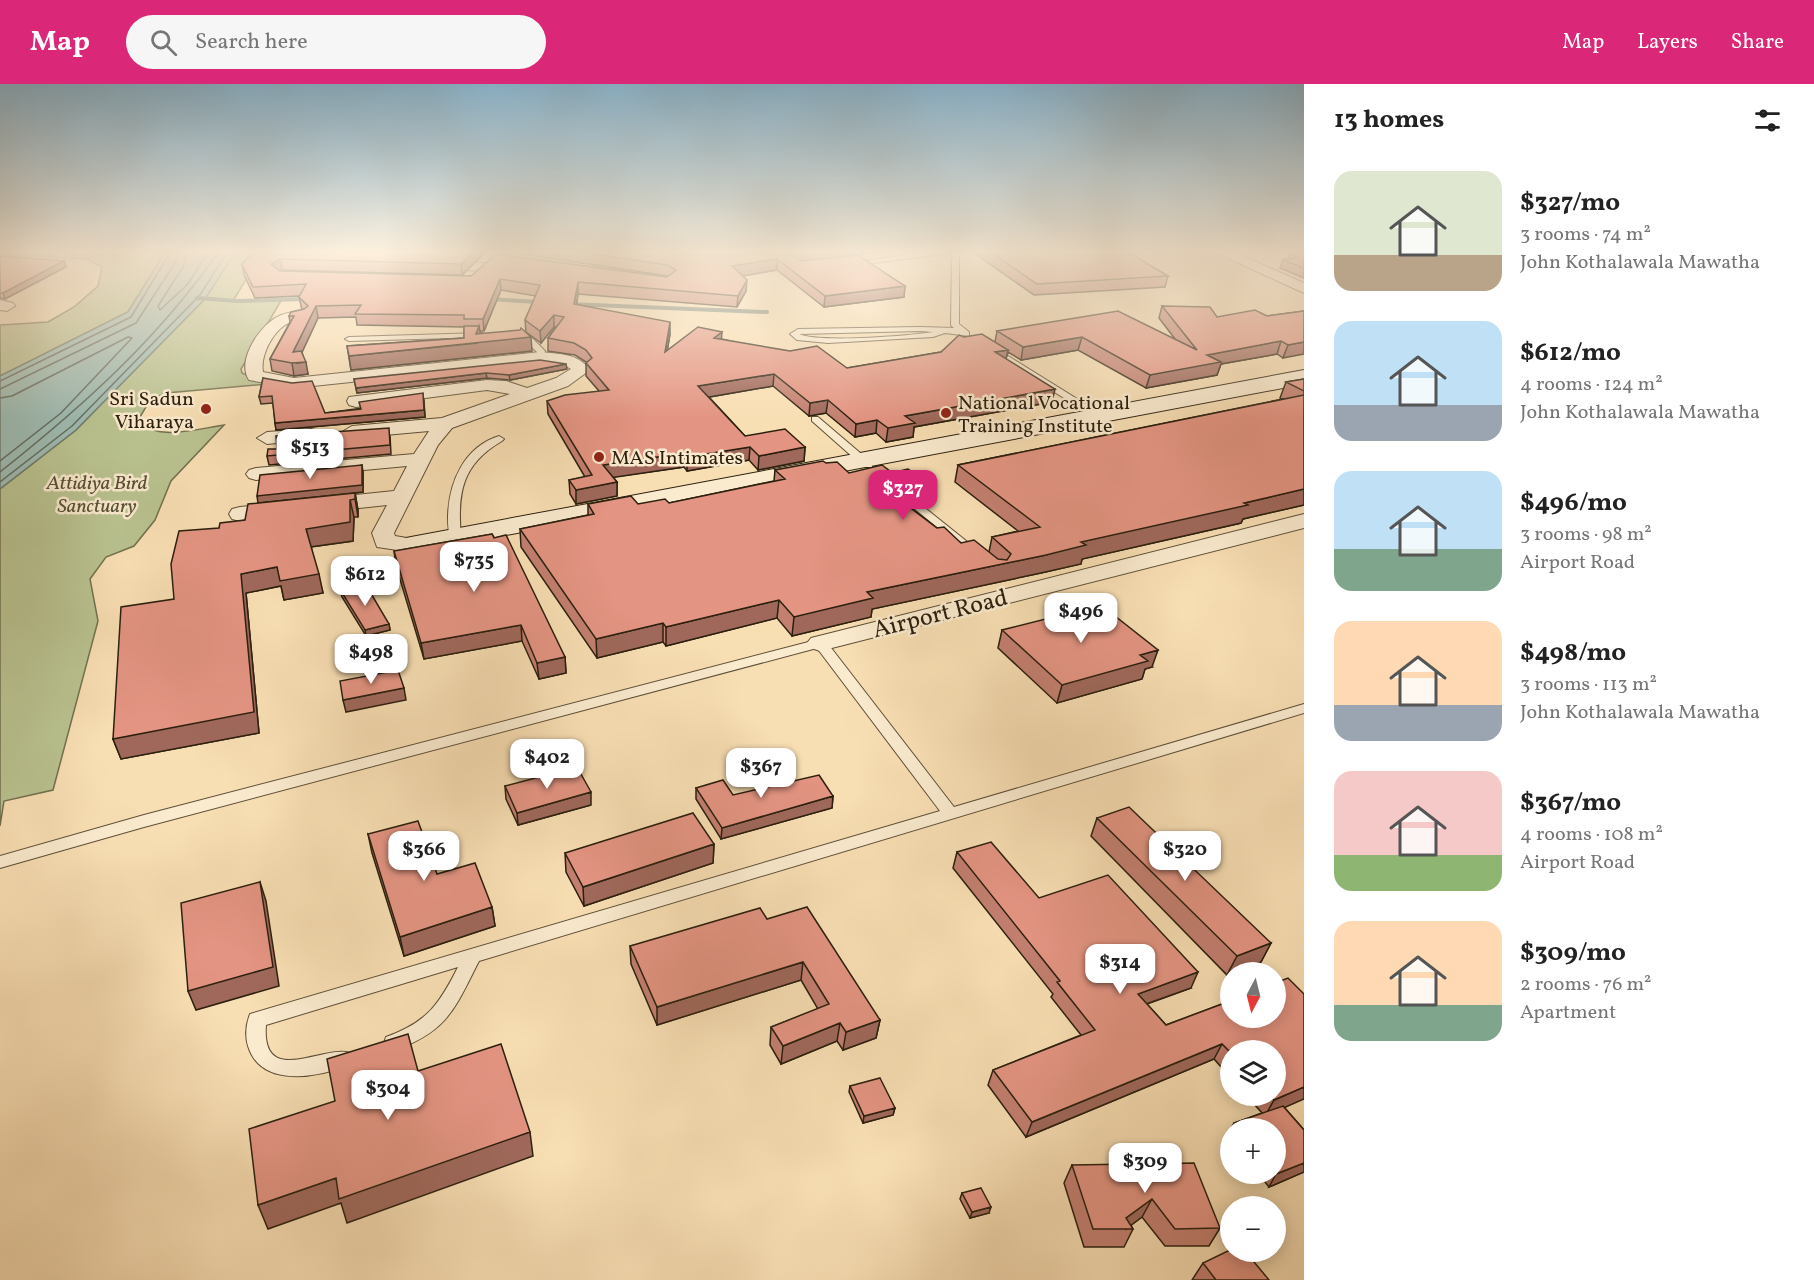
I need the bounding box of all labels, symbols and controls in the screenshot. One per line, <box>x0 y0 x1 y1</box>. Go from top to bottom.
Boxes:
search box <box>126 15 546 69</box>
text: Map <box>30 23 90 62</box>
icon: search <box>147 26 180 59</box>
text: Search here <box>195 27 308 58</box>
text: Map <box>1562 28 1604 57</box>
text: Layers <box>1637 28 1698 57</box>
text: Share <box>1731 28 1784 57</box>
text: 13 homes <box>1334 102 1444 138</box>
icon: filters <box>1751 104 1784 137</box>
text: $327/mo <box>1520 185 1620 221</box>
icon: home <box>1382 195 1454 267</box>
text: 3 rooms · 74 m² <box>1520 221 1651 249</box>
text: John Kothalawala Mawatha <box>1520 249 1760 277</box>
text: $612/mo <box>1520 335 1621 371</box>
icon: home <box>1382 345 1454 417</box>
text: 4 rooms · 124 m² <box>1520 371 1663 399</box>
place label: Sri Sadun Viharaya <box>109 386 194 437</box>
place label: National Vocational Training Institute <box>958 390 1130 441</box>
text: John Kothalawala Mawatha <box>1520 399 1760 427</box>
marker: Sri Sadun Viharaya <box>199 402 213 416</box>
marker: National Vocational Training Institute <box>939 406 953 420</box>
pin: $513 <box>274 429 346 480</box>
text: $513 <box>290 434 330 462</box>
place label: MAS Intimates <box>611 445 743 473</box>
marker: MAS Intimates <box>592 450 606 464</box>
park label: Attidiya Bird Sanctuary <box>46 470 148 521</box>
pin: $327 <box>867 470 939 521</box>
text: $327 <box>882 475 924 503</box>
text: $496/mo <box>1520 485 1627 521</box>
icon: home <box>1382 495 1454 567</box>
text: 3 rooms · 98 m² <box>1520 521 1652 549</box>
pin: $735 <box>438 542 510 593</box>
text: $735 <box>454 547 494 575</box>
text: Airport Road <box>1520 549 1635 577</box>
pin: $612 <box>329 556 401 607</box>
text: $612 <box>345 561 385 589</box>
street label: Airport Road <box>869 582 1012 648</box>
pin: $496 <box>1045 593 1117 644</box>
text: $496 <box>1058 598 1104 626</box>
pin: $498 <box>335 634 407 685</box>
text: $498/mo <box>1520 635 1626 671</box>
text: $498 <box>349 639 393 667</box>
icon: home <box>1382 645 1454 717</box>
text: 3 rooms · 113 m² <box>1520 671 1657 699</box>
text: John Kothalawala Mawatha <box>1520 699 1760 727</box>
pin: $402 <box>511 739 583 790</box>
text: $402 <box>524 744 570 772</box>
pin: $367 <box>725 748 797 799</box>
text: $367 <box>740 753 782 781</box>
text: $367/mo <box>1520 785 1621 821</box>
icon: home <box>1382 795 1454 867</box>
text: 4 rooms · 108 m² <box>1520 821 1663 849</box>
pin: $366 <box>388 831 460 882</box>
pin: $320 <box>1149 831 1221 882</box>
text: $366 <box>402 836 446 864</box>
text: $320 <box>1163 836 1207 864</box>
text: Airport Road <box>1520 849 1635 877</box>
text: $309/mo <box>1520 935 1626 971</box>
pin: $314 <box>1084 944 1156 995</box>
icon: home <box>1382 945 1454 1017</box>
text: $314 <box>1099 949 1141 977</box>
north arrow <box>1220 962 1286 1028</box>
map controls <box>1220 962 1286 1262</box>
text: 2 rooms · 76 m² <box>1520 971 1652 999</box>
text: Apartment <box>1520 999 1616 1027</box>
button: layers <box>1220 1040 1286 1106</box>
pin: $304 <box>352 1070 424 1121</box>
text: $304 <box>365 1075 411 1103</box>
button: + <box>1220 1118 1286 1184</box>
pin: $309 <box>1109 1143 1181 1194</box>
text: $309 <box>1123 1148 1167 1176</box>
button: − <box>1220 1196 1286 1262</box>

